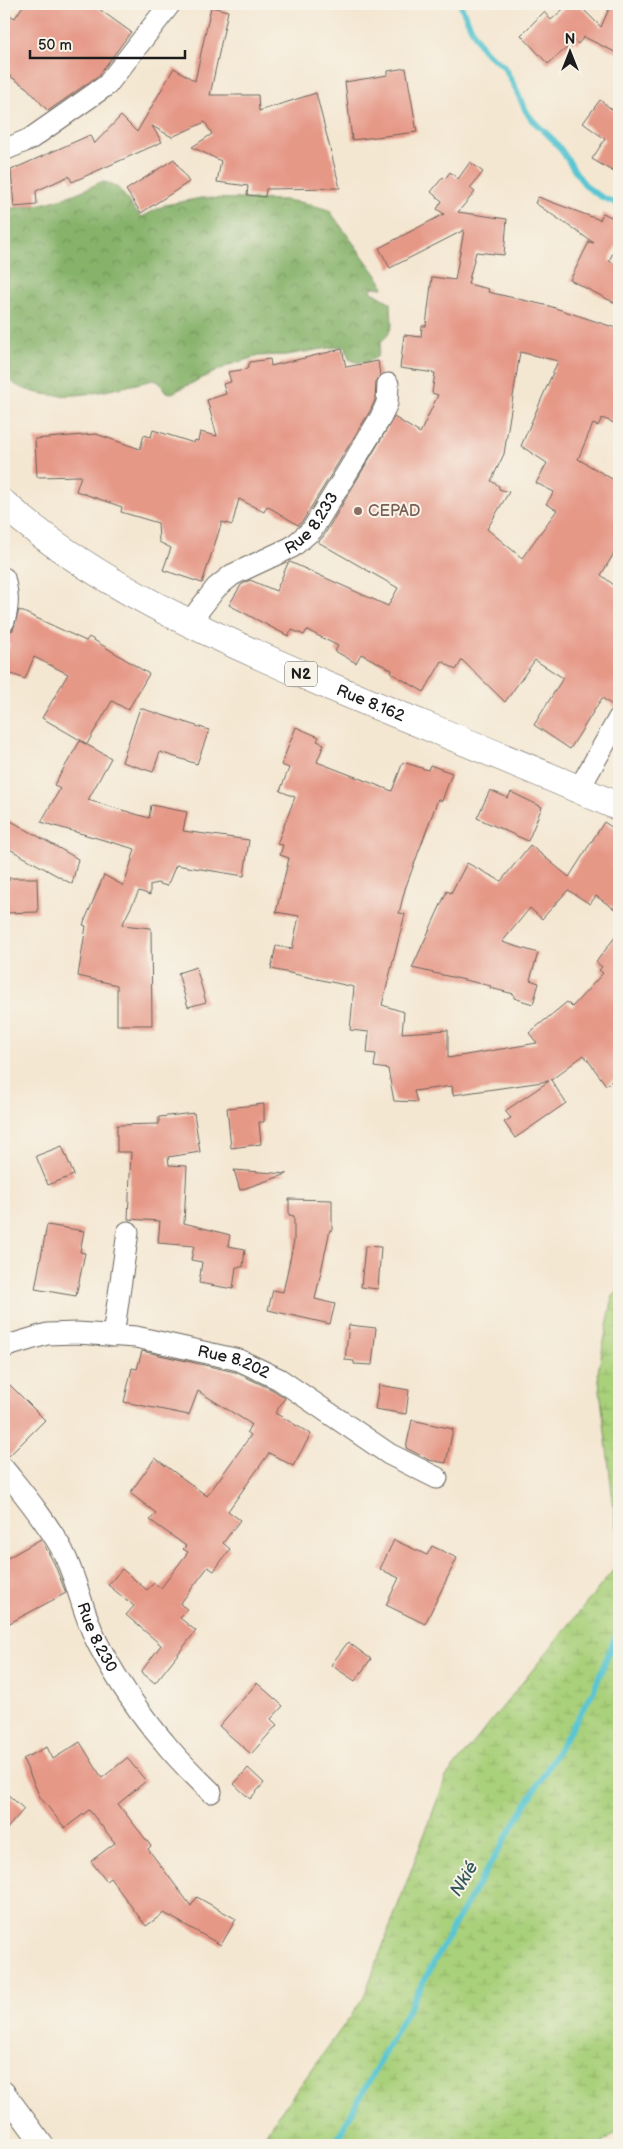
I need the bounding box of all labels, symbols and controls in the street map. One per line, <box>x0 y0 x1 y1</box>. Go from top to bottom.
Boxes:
scale bar <box>30 28 185 60</box>
north arrow <box>546 28 596 78</box>
text: N <box>565 31 575 48</box>
text: 50 m <box>38 36 72 55</box>
street label: Rue 8.233 <box>282 489 342 558</box>
place label: CEPAD <box>368 502 420 521</box>
marker: CEPAD <box>352 505 364 517</box>
road number: N2 <box>285 662 317 686</box>
street label: Rue 8.162 <box>334 681 408 726</box>
street label: Rue 8.202 <box>196 1342 273 1383</box>
street label: Rue 8.230 <box>73 1600 121 1676</box>
water label: Nkié <box>446 1858 482 1900</box>

